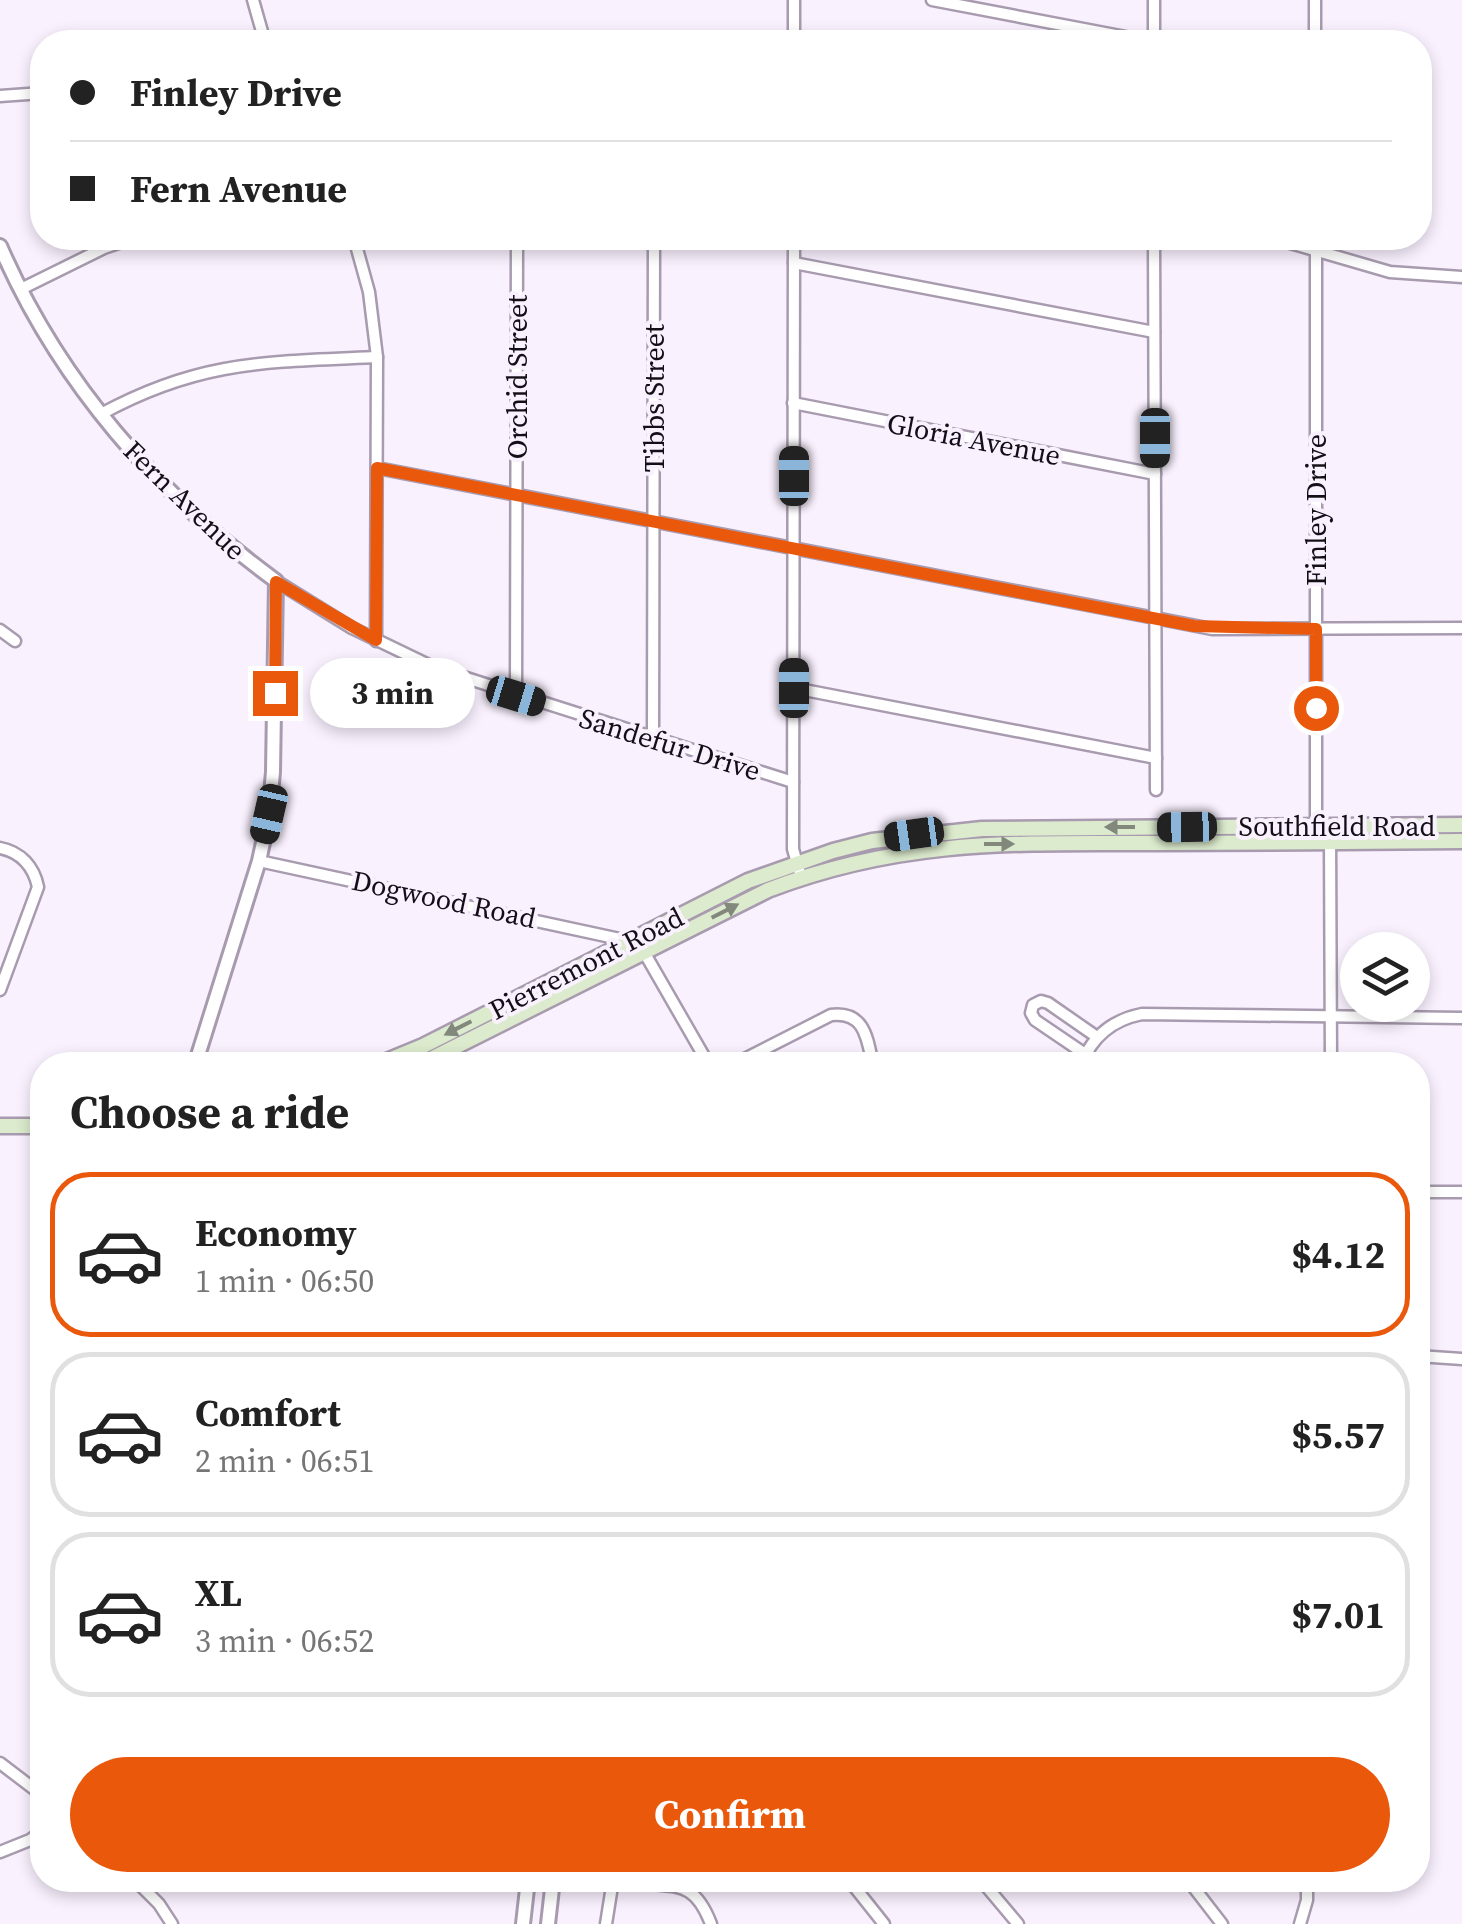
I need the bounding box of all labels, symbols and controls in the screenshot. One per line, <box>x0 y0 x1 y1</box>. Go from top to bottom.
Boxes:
text: Finley Drive <box>130 67 342 119</box>
text: Fern Avenue <box>130 163 347 215</box>
street label: Orchid Street <box>498 294 536 459</box>
street label: Tibbs Street <box>635 323 673 472</box>
street label: Gloria Avenue <box>884 404 1064 474</box>
car <box>1140 408 1170 468</box>
street label: Fern Avenue <box>115 432 255 568</box>
street label: Finley Drive <box>1297 434 1335 586</box>
car <box>779 446 809 506</box>
callout: 3 min <box>310 658 475 728</box>
car <box>779 658 809 718</box>
route end <box>253 671 298 716</box>
text: 3 min <box>351 671 434 715</box>
car <box>483 673 549 719</box>
route start <box>1294 686 1339 731</box>
street label: Sandefur Drive <box>575 698 765 790</box>
car <box>248 781 290 847</box>
street label: Southfield Road <box>1239 807 1436 845</box>
car <box>1157 811 1217 843</box>
car <box>882 815 946 853</box>
one-way arrow <box>1103 820 1135 836</box>
one-way arrow <box>984 836 1016 852</box>
street label: Dogwood Road <box>348 861 540 937</box>
street label: Pierremont Road <box>482 898 690 1028</box>
one-way arrow <box>711 903 740 920</box>
map controls <box>1340 932 1430 1022</box>
button: layers <box>1340 932 1430 1022</box>
one-way arrow <box>443 1019 472 1036</box>
text: Choose a ride <box>70 1081 349 1143</box>
text: Economy <box>195 1207 357 1259</box>
icon: car <box>75 1210 165 1300</box>
text: $4.12 <box>1291 1229 1385 1281</box>
text: 1 min · 06:50 <box>195 1259 374 1303</box>
text: Comfort <box>195 1387 341 1439</box>
icon: car <box>75 1390 165 1480</box>
text: $5.57 <box>1291 1409 1385 1461</box>
text: 2 min · 06:51 <box>195 1439 374 1483</box>
text: XL <box>195 1567 242 1619</box>
icon: car <box>75 1570 165 1660</box>
text: $7.01 <box>1291 1589 1385 1641</box>
text: 3 min · 06:52 <box>195 1619 374 1663</box>
button: Confirm <box>70 1757 1390 1872</box>

